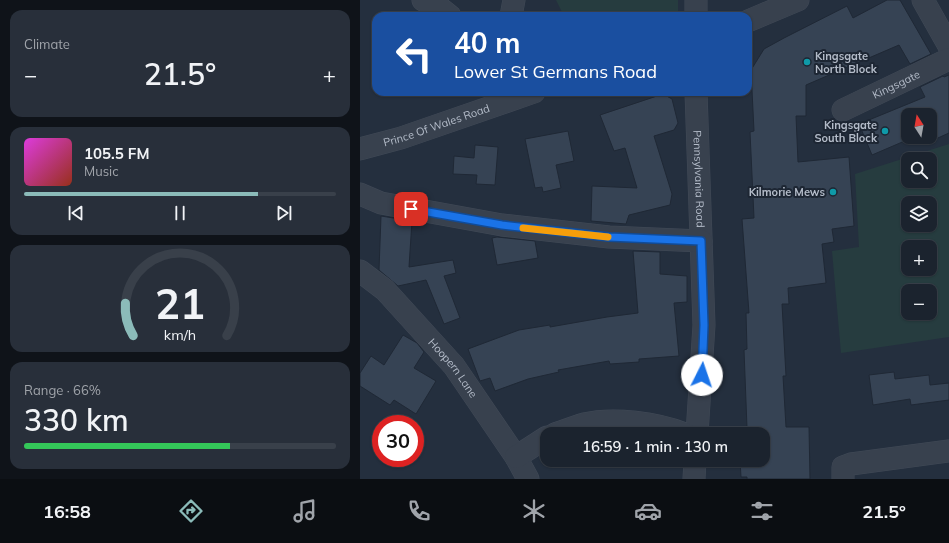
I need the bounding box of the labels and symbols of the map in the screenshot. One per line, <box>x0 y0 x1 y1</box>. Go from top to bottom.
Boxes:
place label: Kingsgate North Block <box>815 49 878 76</box>
marker: Kingsgate North Block <box>802 57 812 67</box>
street label: Kingsgate <box>870 67 922 102</box>
street label: Prince Of Wales Road <box>382 101 492 149</box>
north arrow <box>901 108 937 144</box>
place label: Kingsgate South Block <box>814 118 878 145</box>
marker: Kingsgate South Block <box>880 126 890 136</box>
street label: Pennsylvania Road <box>690 130 708 228</box>
place label: Kilmorie Mews <box>749 185 825 199</box>
marker: Kilmorie Mews <box>828 187 838 197</box>
pin <box>394 192 428 226</box>
street label: Hoopern Lane <box>425 335 481 400</box>
position arrow <box>681 354 723 396</box>
speed limit sign: 30 <box>372 415 424 467</box>

